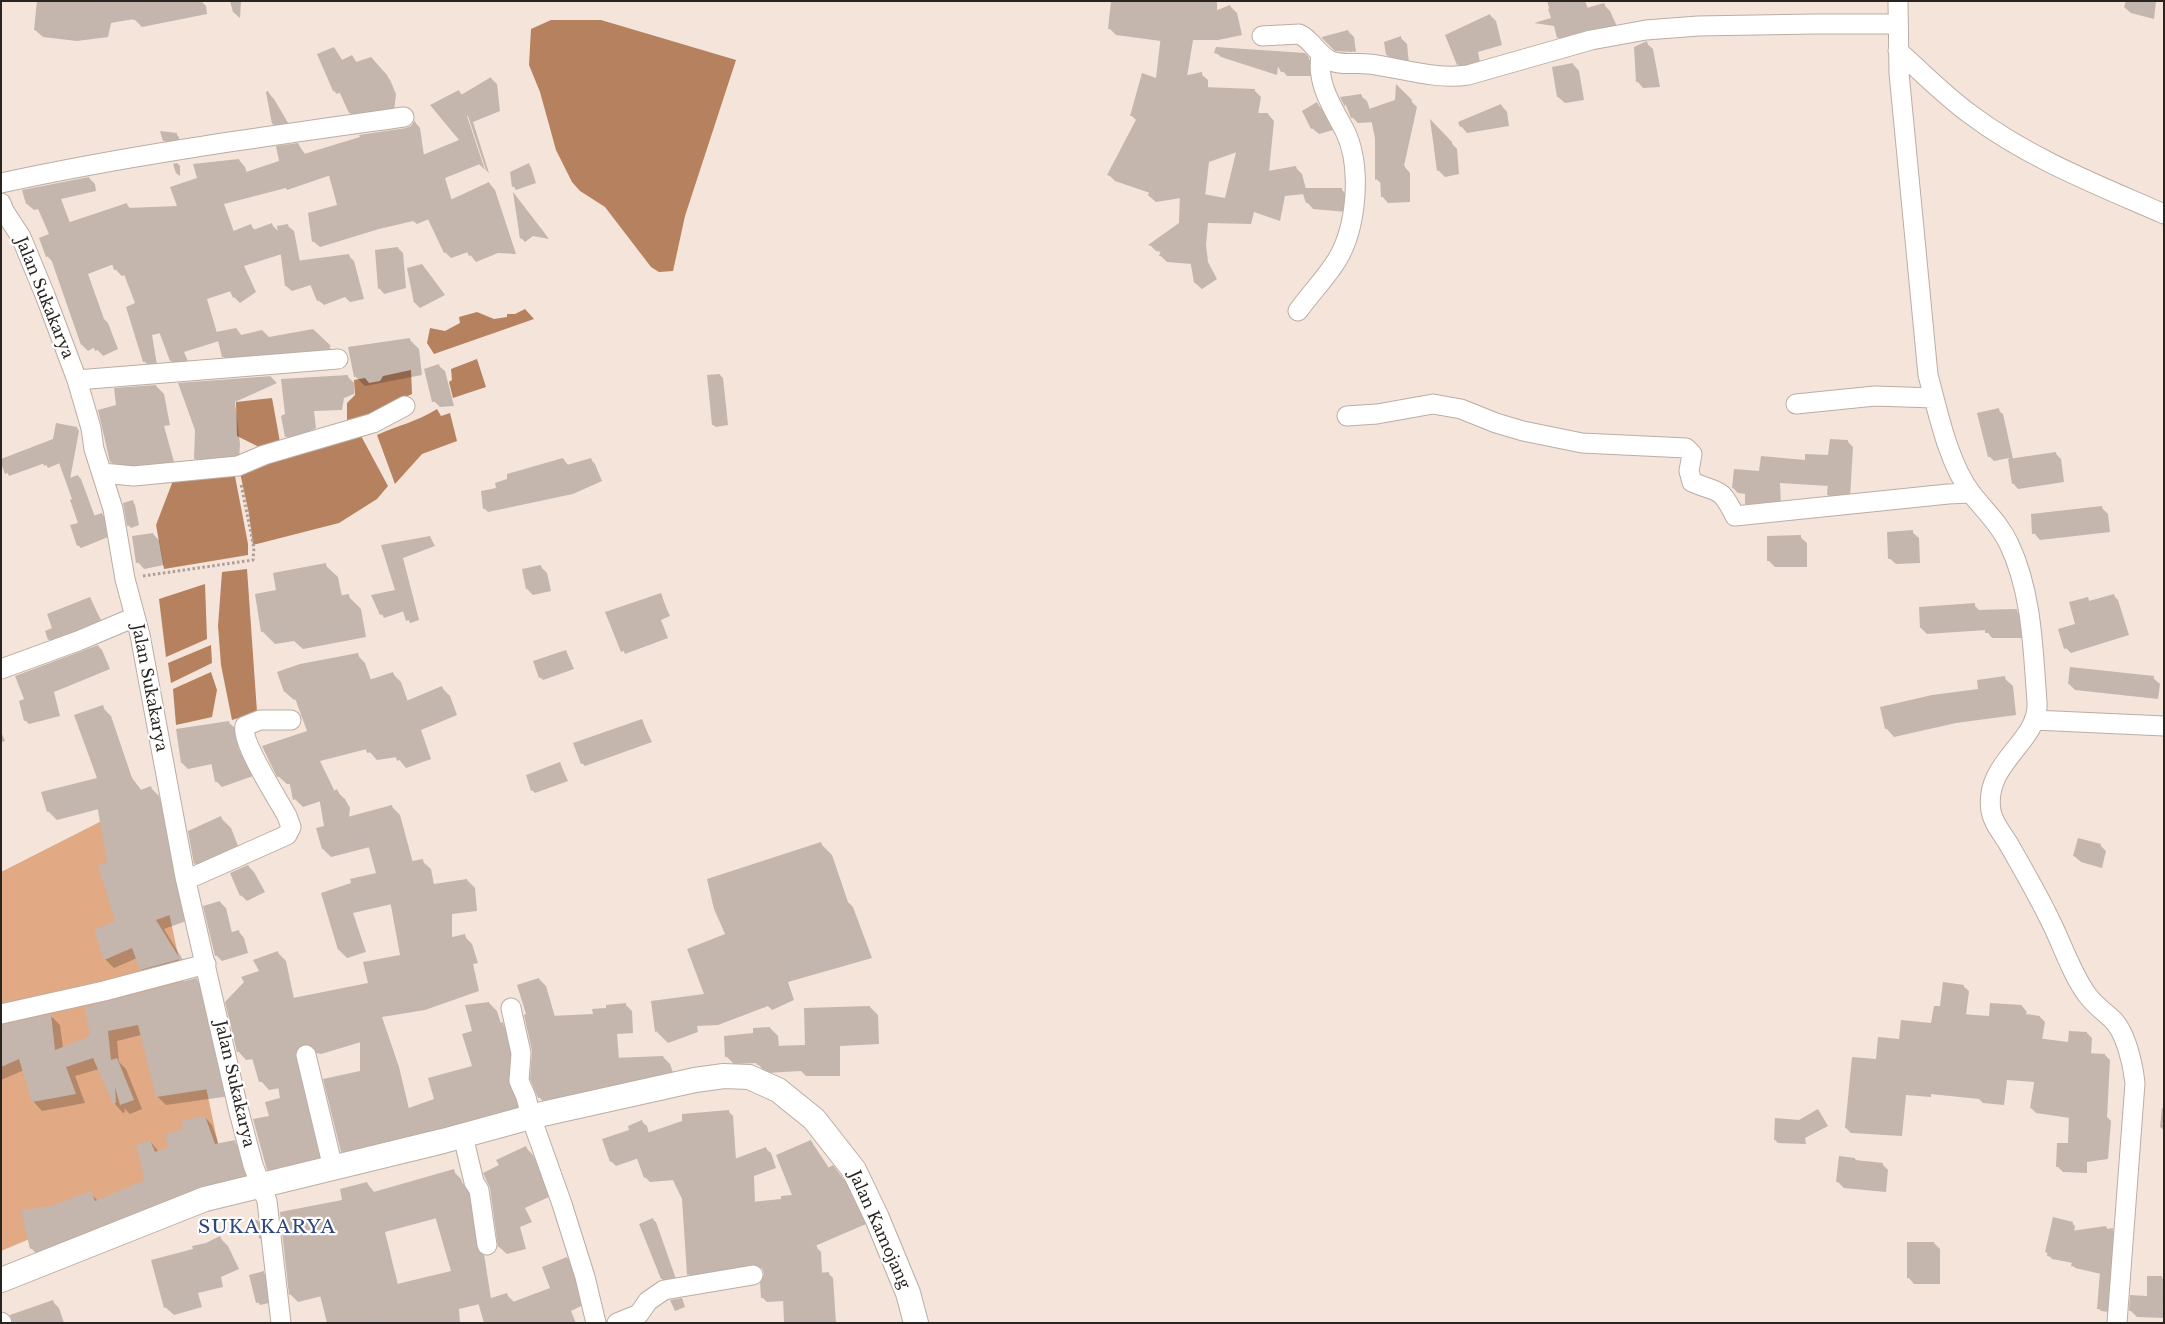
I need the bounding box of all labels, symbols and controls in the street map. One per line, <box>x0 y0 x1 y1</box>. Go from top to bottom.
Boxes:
street label: Jalan Sukakarya <box>11 234 77 362</box>
street label: Jalan Sukakarya <box>127 623 171 753</box>
street label: Jalan Sukakarya <box>210 1019 258 1149</box>
street label: Jalan Kamojang <box>844 1168 914 1292</box>
district label: SUKAKARYA <box>197 1217 337 1239</box>

